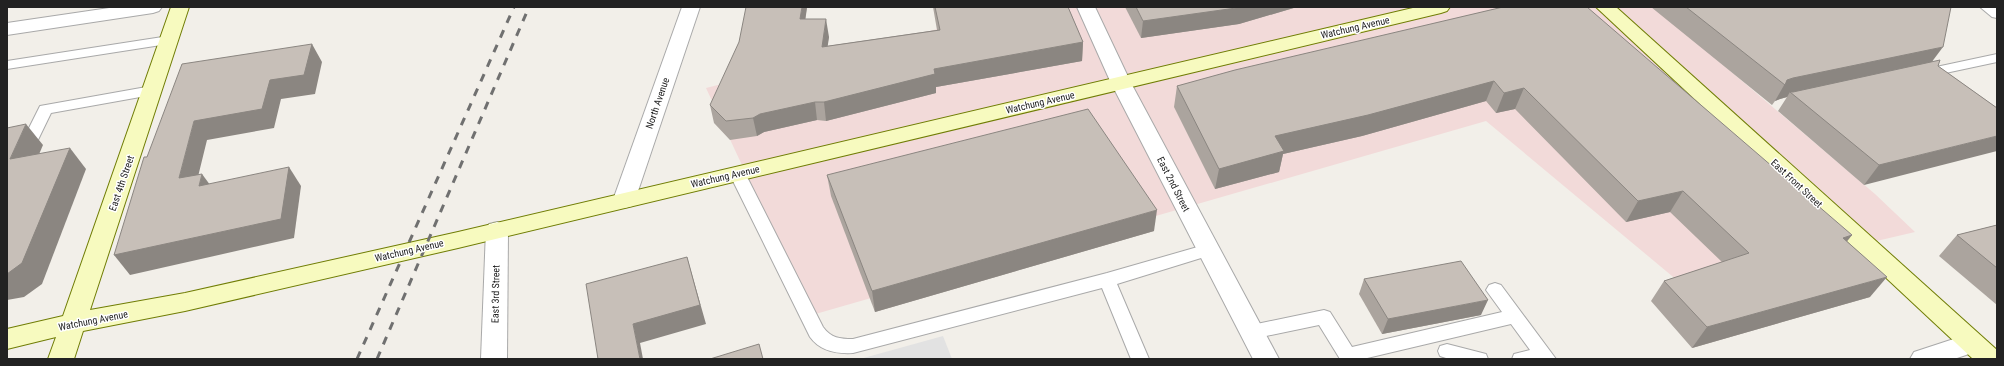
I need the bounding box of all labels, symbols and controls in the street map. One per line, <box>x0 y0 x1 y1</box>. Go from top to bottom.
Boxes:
street label: Watchung Avenue <box>1320 14 1391 41</box>
street label: North Avenue <box>644 76 671 130</box>
street label: Watchung Avenue <box>1005 89 1076 116</box>
street label: East 4th Street <box>107 154 136 212</box>
street label: East 2nd Street <box>1155 155 1192 214</box>
street label: East Front Street <box>1769 157 1824 210</box>
street label: Watchung Avenue <box>690 163 761 190</box>
street label: Watchung Avenue <box>374 237 445 264</box>
street label: East 3rd Street <box>489 265 502 323</box>
street label: Watchung Avenue <box>58 308 129 333</box>

